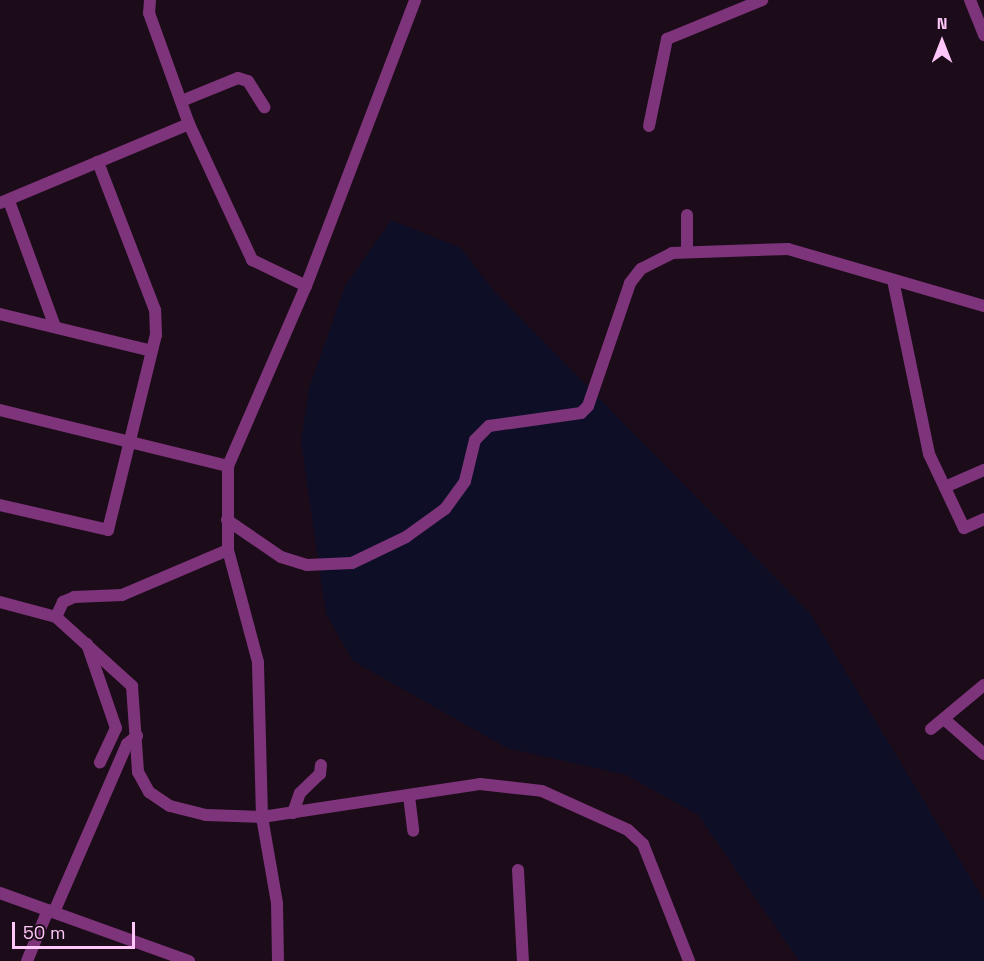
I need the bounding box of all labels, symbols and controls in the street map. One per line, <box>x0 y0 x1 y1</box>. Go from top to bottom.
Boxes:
north arrow <box>912 12 972 72</box>
text: N <box>937 13 947 34</box>
scale bar <box>15 910 138 948</box>
text: 50 m <box>23 921 65 944</box>

